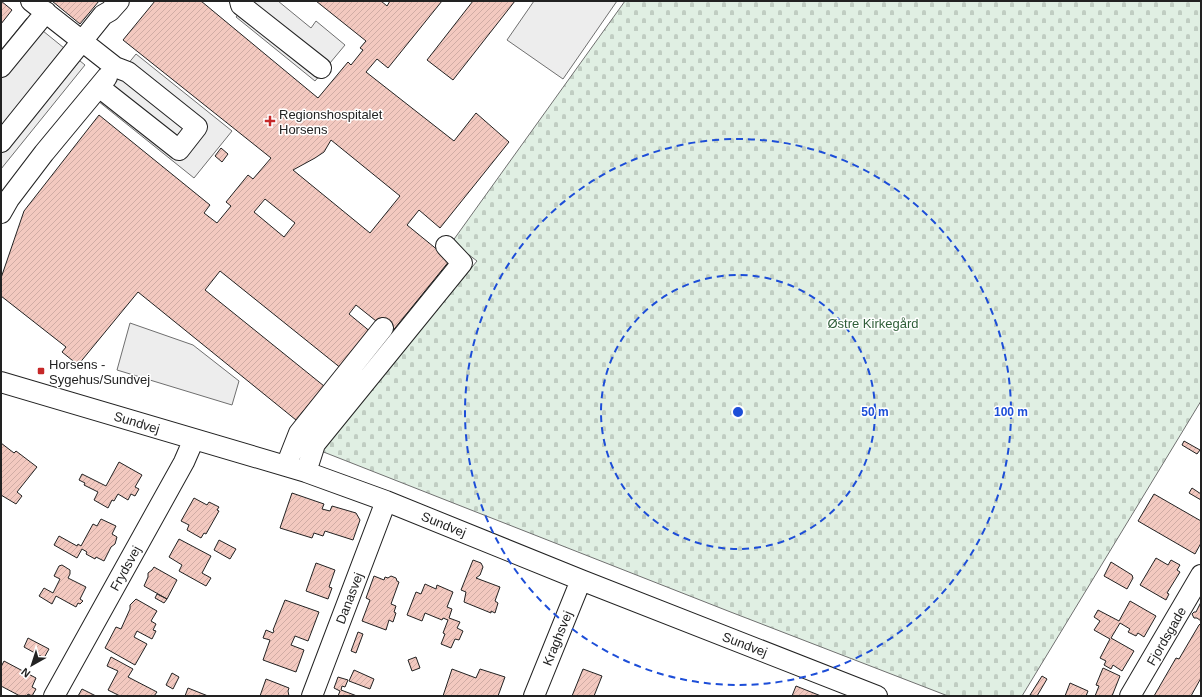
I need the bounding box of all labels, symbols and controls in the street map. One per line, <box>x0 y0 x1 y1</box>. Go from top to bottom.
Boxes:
place label: Regionshospitalet Horsens <box>279 107 383 137</box>
marker: Regionshospitalet Horsens <box>264 115 276 127</box>
park label: Østre Kirkegård <box>827 316 919 331</box>
place label: Horsens - Sygehus/Sundvej <box>49 357 150 387</box>
marker: Horsens - Sygehus/Sundvej <box>36 366 46 376</box>
centre of rings <box>731 405 745 419</box>
text: 50 m <box>861 405 889 419</box>
text: 100 m <box>994 405 1028 419</box>
street label: Sundvej <box>112 408 162 437</box>
street label: Sundvej <box>419 509 469 540</box>
street label: Frydsvej <box>107 543 144 593</box>
street label: Danasvej <box>333 570 366 626</box>
street label: Fjordsgade <box>1144 604 1189 668</box>
street label: Kraghsvej <box>540 608 575 668</box>
street label: Sundvej <box>720 629 770 660</box>
north arrow <box>12 645 52 685</box>
text: N <box>19 666 33 680</box>

